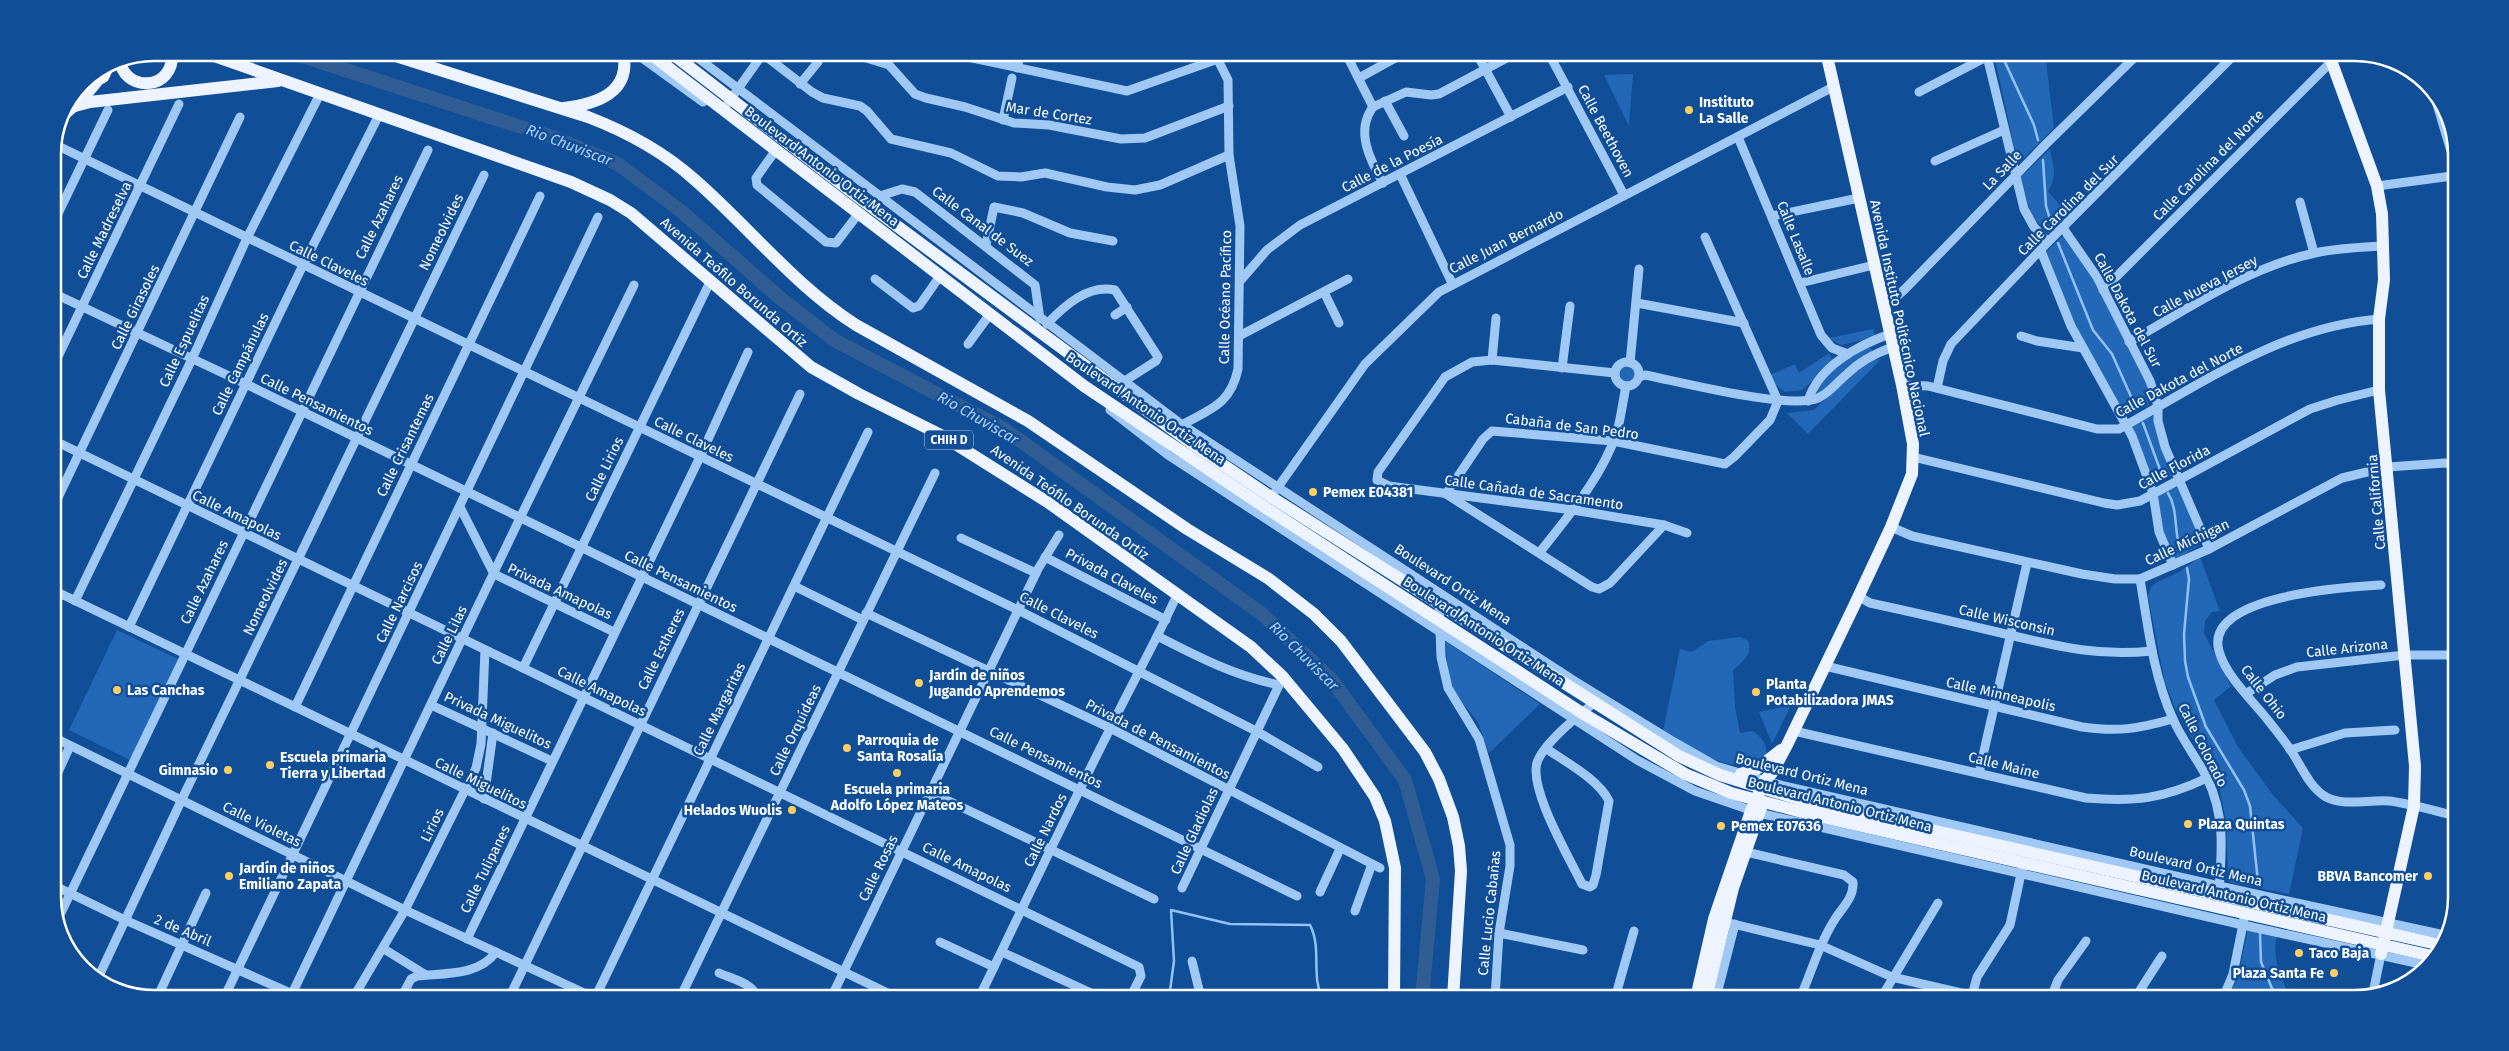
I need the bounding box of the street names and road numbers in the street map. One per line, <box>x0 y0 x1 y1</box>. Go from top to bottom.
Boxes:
street label: Calle Beethoven <box>1574 82 1637 180</box>
street label: Mar de Cortez <box>1005 98 1093 129</box>
street label: Boulevard Antonio Ortiz Mena <box>741 103 902 230</box>
street label: Calle Carolina del Norte <box>2149 106 2267 224</box>
street label: Calle de la Poesía <box>1339 131 1446 196</box>
street label: La Salle <box>1979 147 2026 194</box>
street label: Calle Carolina del Sur <box>2014 151 2123 259</box>
street label: Calle Azahares <box>352 172 407 262</box>
street label: Calle Madreselva <box>73 179 135 282</box>
street label: Calle Canal de Suez <box>929 183 1037 270</box>
street label: Nomeolvides <box>416 191 467 273</box>
street label: Avenida Instituto Politécnico Nacional <box>1866 198 1933 438</box>
street label: Calle Lasalle <box>1773 199 1818 278</box>
street label: Calle Juan Bernardo <box>1446 205 1566 278</box>
street label: Avenida Teófilo Borunda Ortíz <box>657 214 811 351</box>
street label: Calle Océano Pacífico <box>1216 230 1235 364</box>
street label: Calle Claveles <box>286 237 372 290</box>
street label: Calle Dakota del Sur <box>2090 250 2165 371</box>
street label: Calle Nueva Jersey <box>2150 252 2261 321</box>
street label: Calle Girasoles <box>107 261 164 353</box>
street label: Calle Espuelitas <box>156 292 213 390</box>
street label: Calle Campánulas <box>208 310 273 418</box>
street label: Calle Dakota del Norte <box>2113 340 2246 421</box>
street label: Boulevard Antonio Ortiz Mena <box>1062 348 1229 468</box>
street label: Calle Pensamientos <box>258 370 376 439</box>
street label: Calle Crisantemas <box>373 391 438 499</box>
street label: Cabaña de San Pedro <box>1504 410 1640 443</box>
street label: Calle Claveles <box>651 413 737 466</box>
road number: CHIH D <box>925 430 973 450</box>
street label: Calle Lirios <box>582 434 628 504</box>
street label: Avenida Teófilo Borunda Ortíz <box>987 441 1152 564</box>
street label: Calle Florida <box>2135 441 2213 493</box>
street label: Calle California <box>2364 454 2389 550</box>
street label: Calle Cañada de Sacramento <box>1443 472 1624 513</box>
street label: Calle Amapolas <box>190 487 284 545</box>
street label: Calle Míchigan <box>2142 515 2232 569</box>
street label: Calle Azahares <box>177 537 232 627</box>
street label: Boulevard Ortiz Mena <box>1391 540 1514 629</box>
street label: Privada Claveles <box>1062 545 1162 608</box>
street label: Calle Pensamientos <box>622 547 740 616</box>
street label: Nomeolvides <box>240 556 291 638</box>
street label: Calle Narcisos <box>372 558 427 646</box>
street label: Privada Amapolas <box>505 560 615 623</box>
street label: Boulevard Antonio Ortiz Mena <box>1400 573 1568 690</box>
street label: Calle Claveles <box>1016 588 1102 643</box>
street label: Calle Wisconsin <box>1957 601 2057 640</box>
street label: Calle Lilas <box>428 602 471 668</box>
street label: Calle Estheres <box>634 605 689 693</box>
street label: Calle Arizona <box>2305 636 2389 661</box>
street label: Calle Margaritas <box>690 660 749 758</box>
street label: Calle Ohio <box>2237 662 2290 723</box>
street label: Calle Amapolas <box>555 663 649 721</box>
street label: Calle Minneapolis <box>1944 674 2058 715</box>
street label: Calle Orquídeas <box>766 681 825 779</box>
street label: Privada Miguelitos <box>441 688 555 753</box>
street label: Privada de Pensamientos <box>1083 696 1233 784</box>
street label: Calle Colorado <box>2174 701 2231 790</box>
street label: Calle Pensamientos <box>987 723 1105 792</box>
street label: Calle Maine <box>1966 748 2041 783</box>
street label: Boulevard Ortiz Mena <box>1734 750 1870 799</box>
street label: Calle Miguelitos <box>432 754 530 813</box>
street label: Boulevard Antonio Ortiz Mena <box>1746 773 1934 836</box>
street label: Calle Gladiolas <box>1167 785 1222 877</box>
street label: Calle Nardos <box>1020 790 1071 870</box>
street label: Calle Violetas <box>220 798 304 851</box>
street label: Lirios <box>417 805 448 845</box>
street label: Calle Tulipanes <box>457 822 514 916</box>
street label: Calle Rosas <box>855 832 902 904</box>
street label: Calle Amapolas <box>920 839 1014 897</box>
street label: Boulevard Ortiz Mena <box>2128 843 2264 890</box>
street label: Calle Lucio Cabañas <box>1474 849 1505 976</box>
street label: Boulevard Antonio Ortiz Mena <box>2140 867 2328 926</box>
street label: 2 de Abril <box>152 911 214 950</box>

